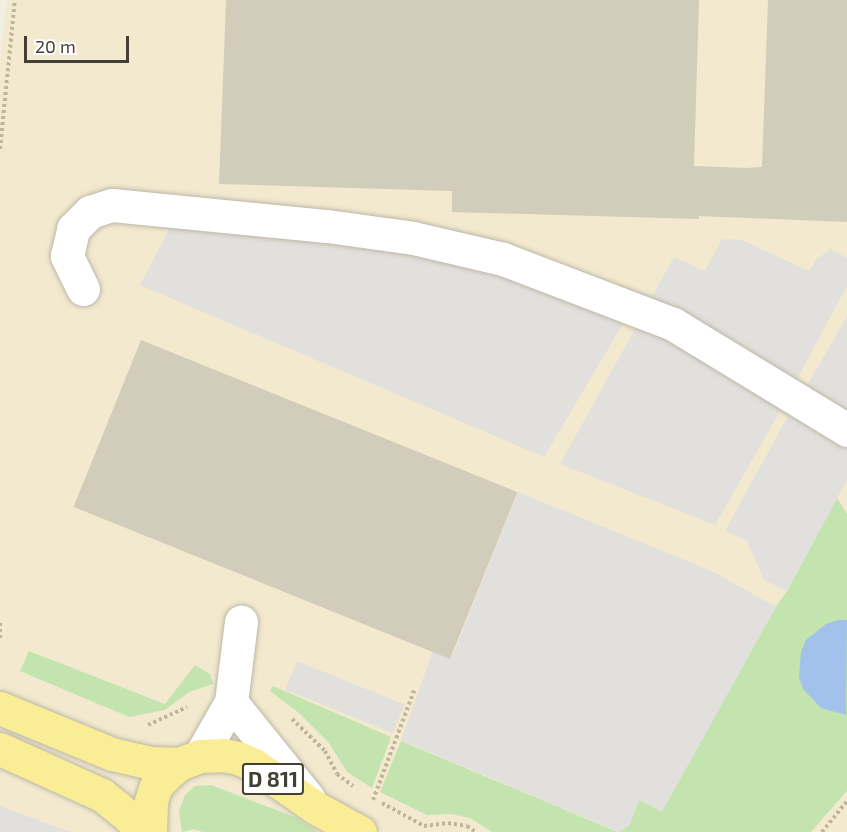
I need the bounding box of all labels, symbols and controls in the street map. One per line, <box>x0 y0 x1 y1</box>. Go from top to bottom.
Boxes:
scale bar <box>27 24 132 62</box>
text: 20 m <box>35 35 76 57</box>
road number: D 811 <box>242 761 304 797</box>

